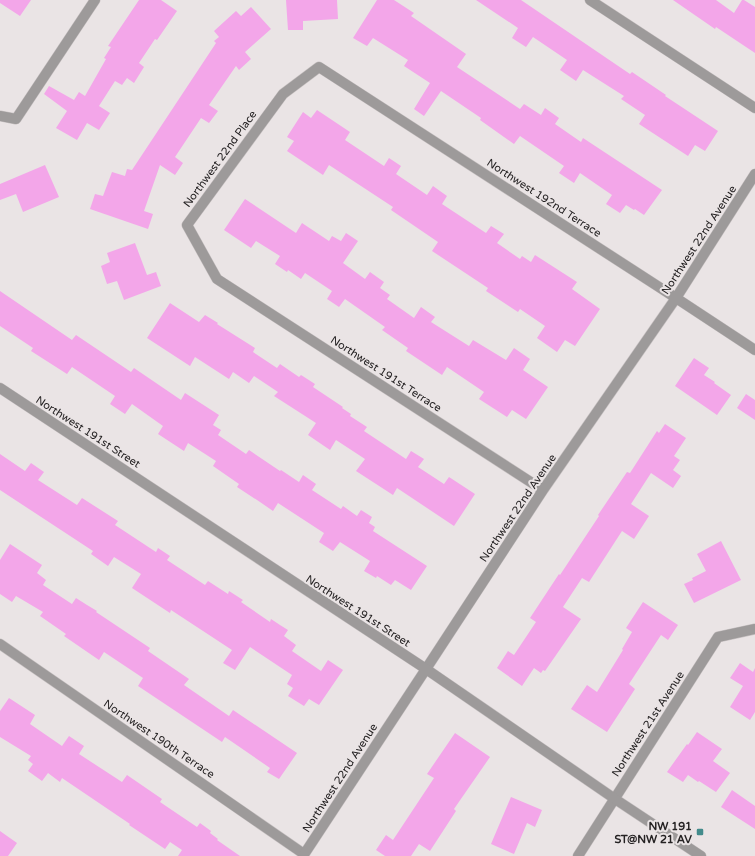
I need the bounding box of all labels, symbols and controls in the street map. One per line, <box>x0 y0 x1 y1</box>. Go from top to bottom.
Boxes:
street label: Northwest 22nd Place <box>181 108 259 210</box>
street label: Northwest 192nd Terrace <box>484 156 604 240</box>
street label: Northwest 22nd Avenue <box>659 183 739 297</box>
street label: Northwest 191st Terrace <box>328 333 444 415</box>
street label: Northwest 191st Street <box>33 393 143 471</box>
street label: Northwest 22nd Avenue <box>477 452 559 564</box>
street label: Northwest 191st Street <box>303 572 413 650</box>
street label: Northwest 21st Avenue <box>609 669 687 779</box>
street label: Northwest 190th Terrace <box>101 697 217 781</box>
street label: Northwest 22nd Avenue <box>300 721 380 835</box>
place label: NW 191 ST@NW 21 AV <box>615 820 692 846</box>
marker: NW 191 ST@NW 21 AV <box>695 827 705 837</box>

